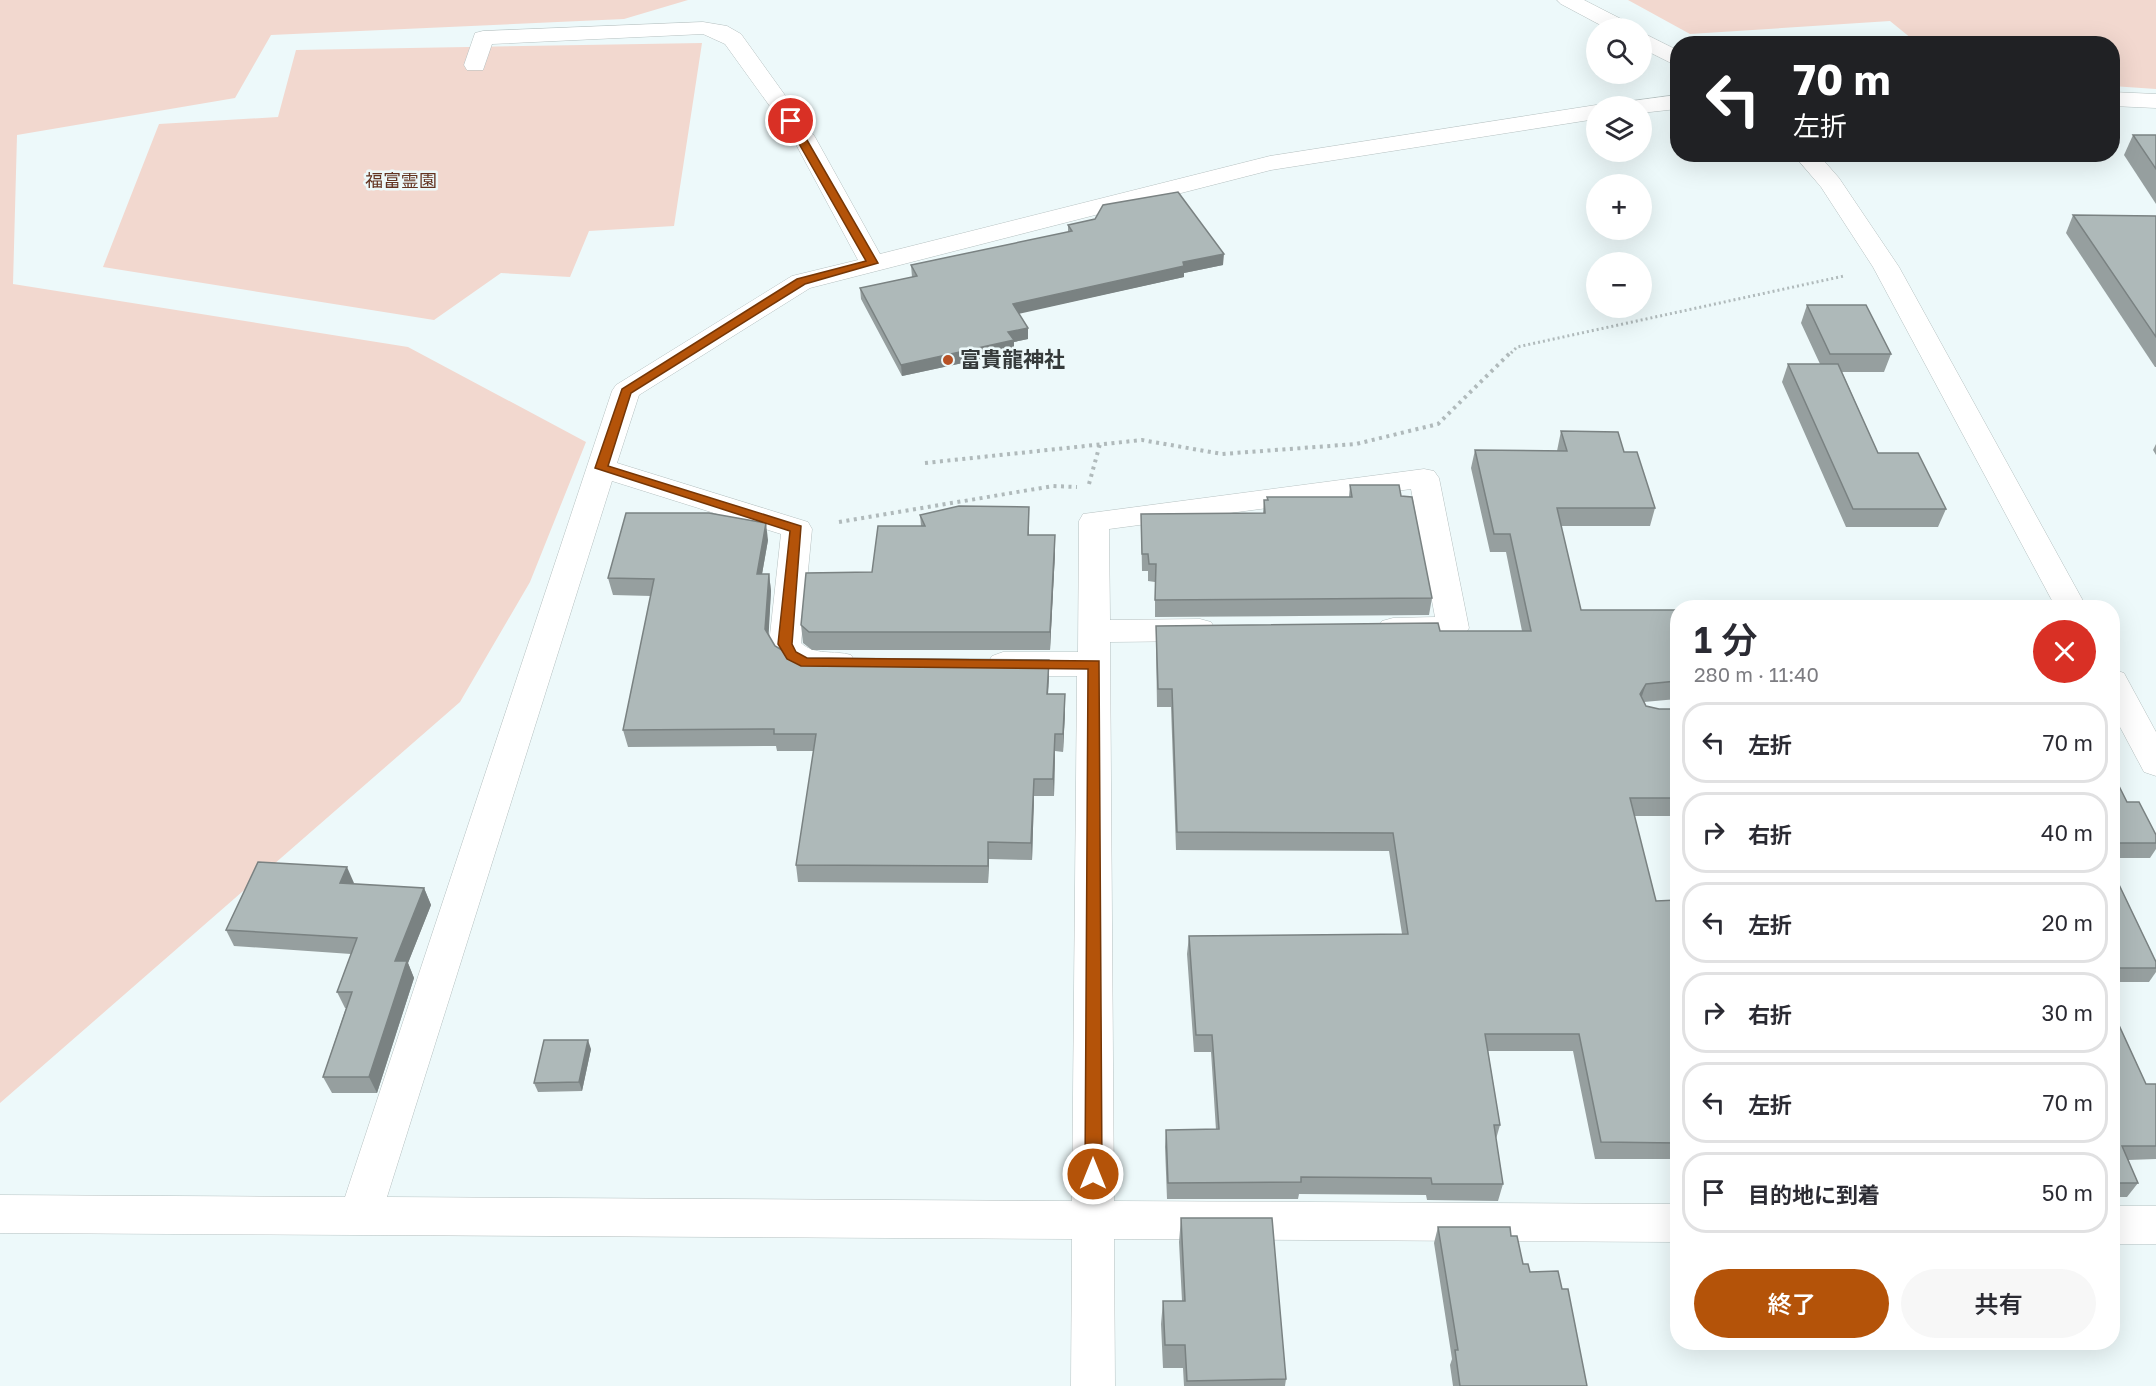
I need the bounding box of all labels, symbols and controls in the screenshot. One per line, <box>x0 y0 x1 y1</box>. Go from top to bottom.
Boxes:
map controls <box>1586 18 1652 318</box>
button: search <box>1586 18 1652 84</box>
text: 70 m <box>1793 54 1890 104</box>
icon: left <box>1694 60 1772 138</box>
pin <box>765 95 816 146</box>
button: layers <box>1586 96 1652 162</box>
icon: arrive <box>774 104 807 137</box>
text: 左折 <box>1793 110 1847 142</box>
park label: 福富霊園 <box>365 169 437 191</box>
button: + <box>1586 174 1652 240</box>
button: − <box>1586 252 1652 318</box>
place label: 富貴龍神社 <box>960 346 1065 372</box>
marker: 富貴龍神社 <box>941 353 955 367</box>
text: 1 分 <box>1694 618 1757 661</box>
button: close <box>2033 620 2096 683</box>
text: 280 m · 11:40 <box>1694 662 1819 686</box>
icon: left <box>1697 726 1730 759</box>
text: 70 m <box>2043 729 2093 756</box>
text: 左折 <box>1748 731 1792 758</box>
icon: right <box>1697 816 1730 849</box>
text: 40 m <box>2041 819 2093 846</box>
text: 右折 <box>1748 821 1792 848</box>
icon: left <box>1697 906 1730 939</box>
text: 20 m <box>2042 909 2093 936</box>
text: 左折 <box>1748 911 1792 938</box>
icon: right <box>1697 996 1730 1029</box>
text: 30 m <box>2042 999 2093 1026</box>
text: 右折 <box>1748 1001 1792 1028</box>
icon: left <box>1697 1086 1730 1119</box>
text: 70 m <box>2043 1089 2093 1116</box>
text: 左折 <box>1748 1091 1792 1118</box>
position arrow <box>1061 1142 1125 1206</box>
icon: arrive <box>1697 1176 1730 1209</box>
text: 50 m <box>2042 1179 2093 1206</box>
text: 目的地に到着 <box>1748 1181 1880 1208</box>
button: 終了 <box>1694 1269 1889 1338</box>
button: 共有 <box>1901 1269 2096 1338</box>

